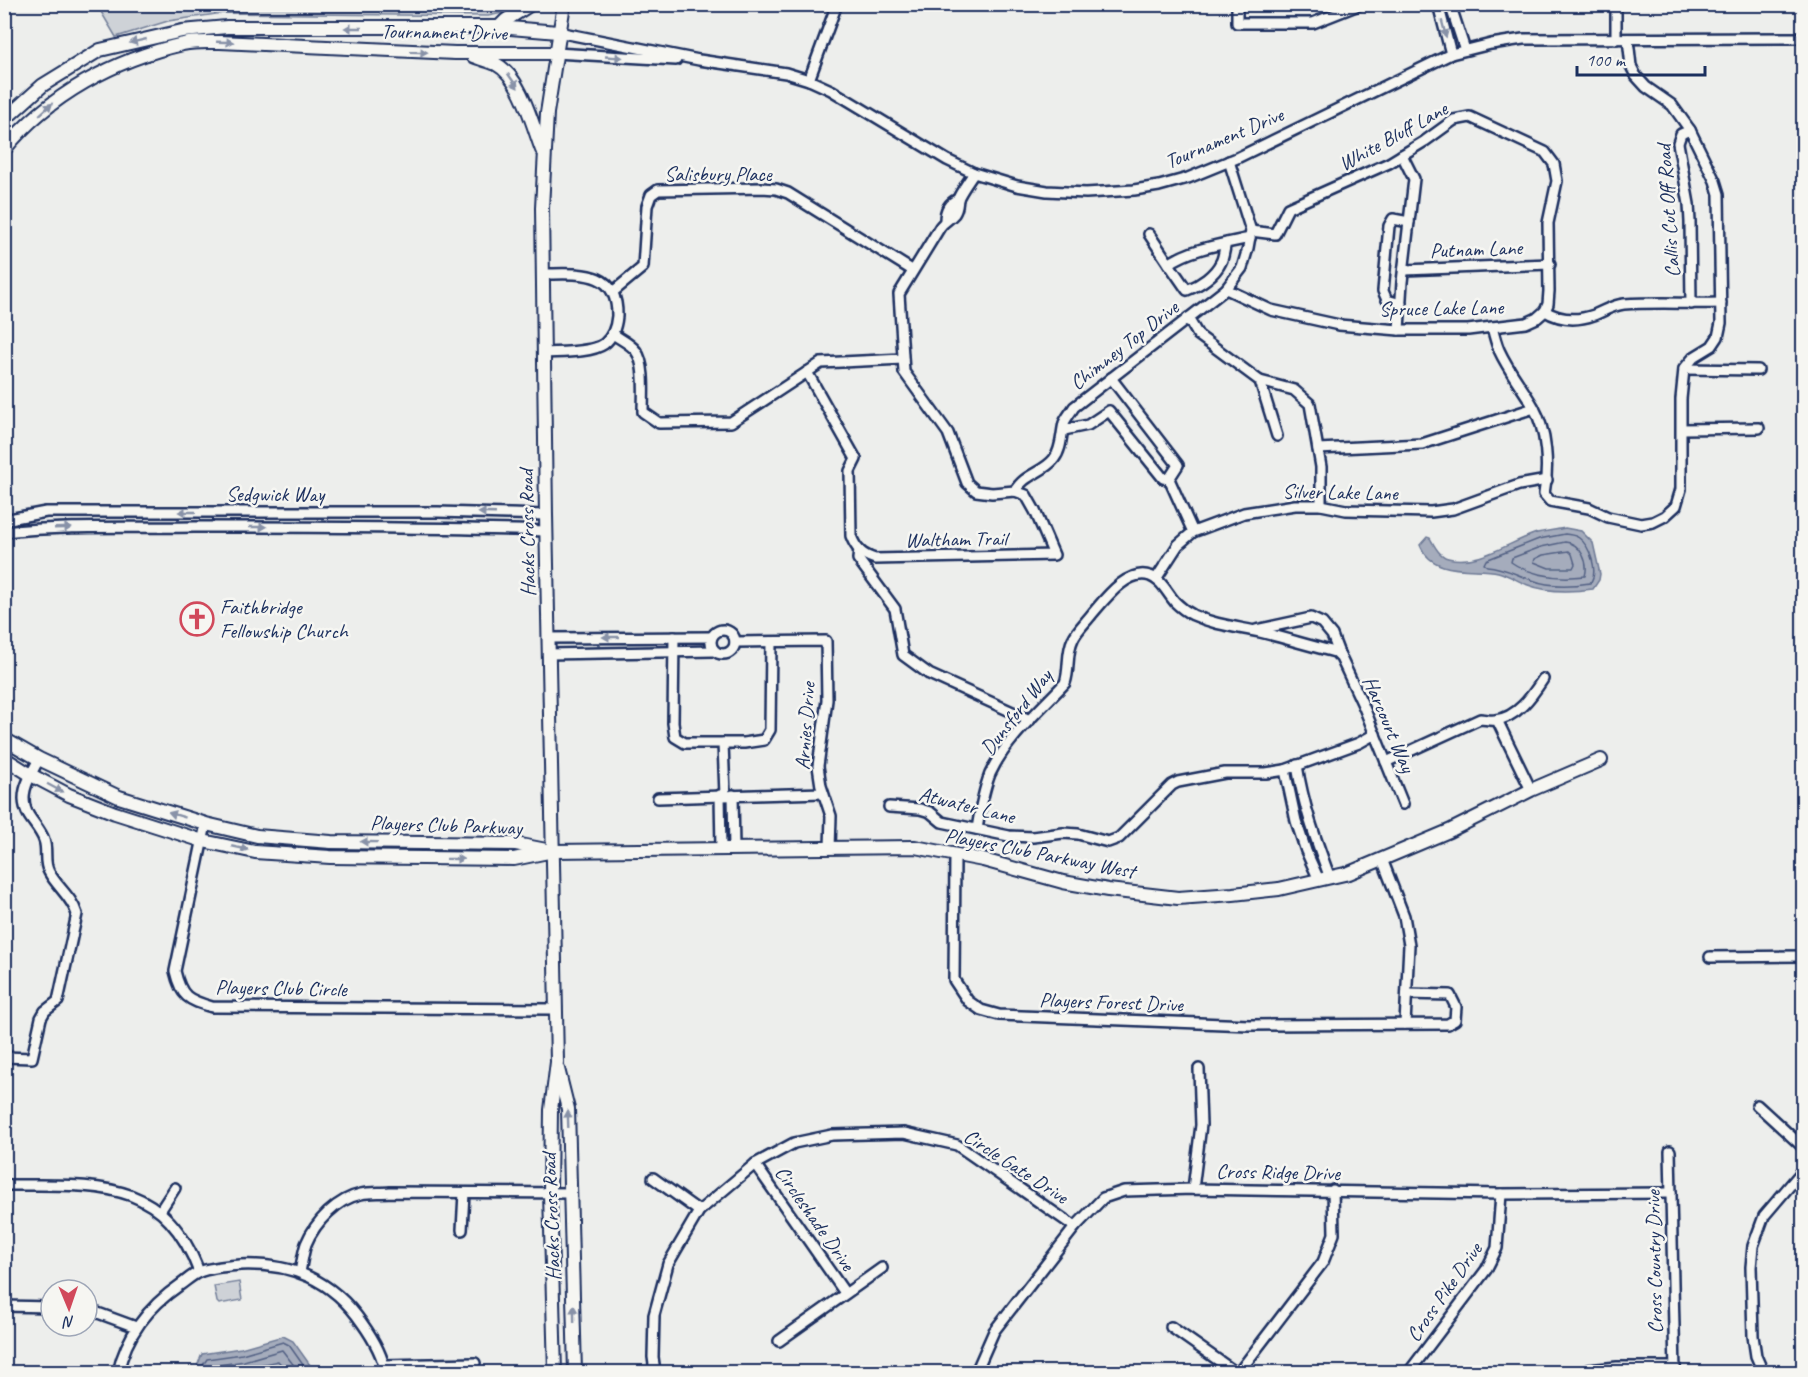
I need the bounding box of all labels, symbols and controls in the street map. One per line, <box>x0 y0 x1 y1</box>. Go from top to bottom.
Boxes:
street label: Tournament Drive <box>381 18 508 46</box>
one-way arrow <box>1440 20 1450 38</box>
one-way arrow <box>344 23 363 33</box>
one-way arrow <box>129 36 148 46</box>
one-way arrow <box>215 38 234 47</box>
scale bar <box>1577 39 1704 77</box>
one-way arrow <box>410 47 429 56</box>
text: 100 m <box>1586 49 1627 71</box>
one-way arrow <box>604 53 623 62</box>
one-way arrow <box>507 73 519 89</box>
street label: White Bluff Lane <box>1334 95 1453 177</box>
street label: Tournament Drive <box>1161 101 1288 175</box>
one-way arrow <box>38 103 53 116</box>
street label: Callis Cut Off Road <box>1650 140 1686 278</box>
street label: Salisbury Place <box>664 161 773 187</box>
street label: Putnam Lane <box>1429 234 1525 264</box>
street label: Chimney Top Drive <box>1064 294 1185 396</box>
street label: Spruce Lake Lane <box>1379 294 1504 322</box>
street label: Hacks Cross Road <box>513 465 541 597</box>
street label: Silver Lake Lane <box>1282 478 1399 506</box>
street label: Sedgwick Way <box>226 481 326 507</box>
one-way arrow <box>178 507 197 517</box>
one-way arrow <box>478 509 497 518</box>
one-way arrow <box>248 522 267 532</box>
one-way arrow <box>53 524 72 533</box>
street label: Waltham Trail <box>905 525 1011 553</box>
place label: Faithbridge Fellowship Church <box>220 594 349 644</box>
church icon: Faithbridge Fellowship Church <box>179 601 215 637</box>
one-way arrow <box>601 632 620 642</box>
street label: Dunsford Way <box>974 662 1059 760</box>
street label: Harcourt Way <box>1357 672 1422 778</box>
street label: Arnies Drive <box>789 679 821 771</box>
street label: Atwater Lane <box>916 781 1020 830</box>
one-way arrow <box>47 783 64 793</box>
street label: Players Club Parkway <box>370 809 524 841</box>
one-way arrow <box>168 810 186 819</box>
street label: Players Club Parkway West <box>943 822 1140 885</box>
one-way arrow <box>360 837 379 847</box>
one-way arrow <box>231 844 249 854</box>
one-way arrow <box>446 854 465 864</box>
street label: Players Club Circle <box>215 974 348 1002</box>
street label: Players Forest Drive <box>1039 986 1184 1018</box>
one-way arrow <box>564 1110 573 1129</box>
street label: Circle Gate Drive <box>959 1123 1074 1210</box>
street label: Hacks Cross Road <box>536 1149 566 1281</box>
street label: Cross Ridge Drive <box>1216 1158 1341 1186</box>
street label: Circleshade Drive <box>769 1160 861 1276</box>
street label: Cross Country Drive <box>1640 1189 1668 1334</box>
street label: Cross Pike Drive <box>1400 1236 1488 1347</box>
north arrow <box>39 1278 99 1338</box>
one-way arrow <box>569 1305 578 1324</box>
text: N <box>61 1312 75 1332</box>

